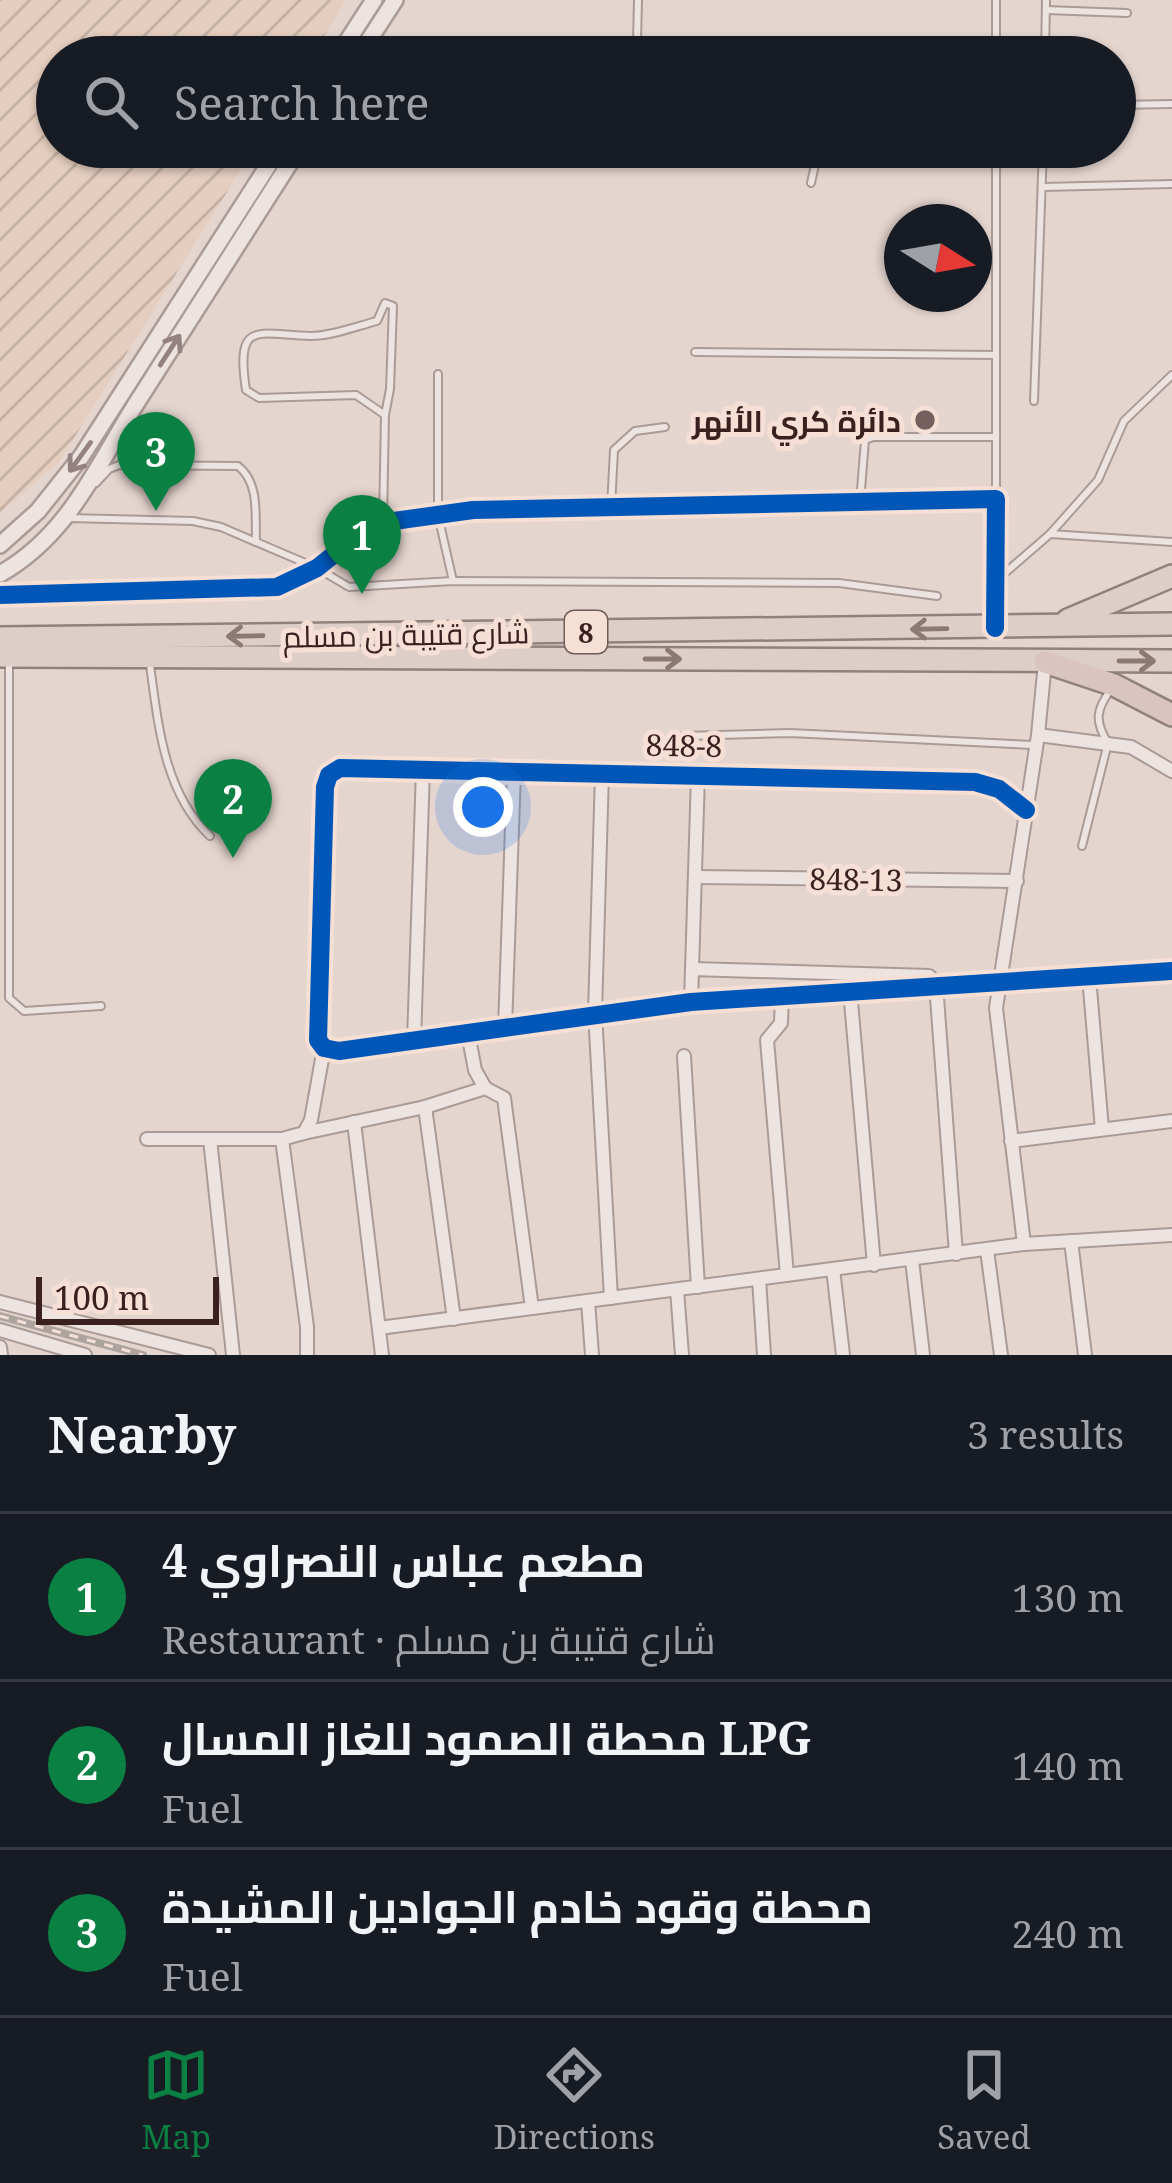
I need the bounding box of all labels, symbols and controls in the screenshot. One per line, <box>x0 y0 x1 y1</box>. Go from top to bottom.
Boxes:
search box <box>36 36 1136 168</box>
icon: search <box>78 69 144 135</box>
text: Search here <box>174 72 429 133</box>
north arrow <box>884 204 992 312</box>
one-way arrow <box>158 334 182 368</box>
place label: دائرة كري الأنهر <box>691 400 901 446</box>
marker: دائرة كري الأنهر <box>912 407 938 433</box>
pin: 3 <box>117 412 195 511</box>
one-way arrow <box>68 440 93 473</box>
pin: 1 <box>323 495 401 594</box>
street label: شارع قتيبة بن مسلم <box>282 611 530 658</box>
road number: 8 <box>565 611 607 653</box>
one-way arrow <box>910 618 949 640</box>
one-way arrow <box>226 624 265 647</box>
one-way arrow <box>643 648 682 670</box>
one-way arrow <box>1117 650 1156 672</box>
street label: 848-8 <box>645 724 723 766</box>
pin: 2 <box>194 759 272 858</box>
your location <box>453 777 513 837</box>
street label: 848-13 <box>809 858 903 900</box>
scale bar <box>36 1271 219 1324</box>
text: 100 m <box>54 1275 149 1320</box>
text: Nearby <box>48 1398 236 1468</box>
text: 3 results <box>967 1407 1124 1460</box>
text: مطعم عباس النصراوي 4 <box>162 1529 645 1590</box>
text: 1 <box>76 1570 98 1623</box>
text: 130 m <box>1012 1570 1124 1623</box>
text: Restaurant · شارع قتيبة بن مسلم <box>162 1612 715 1665</box>
text: محطة الصمود للغاز المسال LPG <box>162 1707 812 1768</box>
text: 2 <box>76 1738 98 1791</box>
text: 140 m <box>1012 1738 1124 1791</box>
text: Fuel <box>162 1781 243 1834</box>
text: محطة وقود خادم الجوادين المشيدة <box>162 1875 873 1936</box>
text: 3 <box>76 1906 98 1959</box>
text: 240 m <box>1012 1906 1124 1959</box>
text: Fuel <box>162 1949 243 2002</box>
tab: Map <box>141 2042 211 2159</box>
tab: Directions <box>493 2042 655 2159</box>
tab: Saved <box>937 2042 1031 2159</box>

